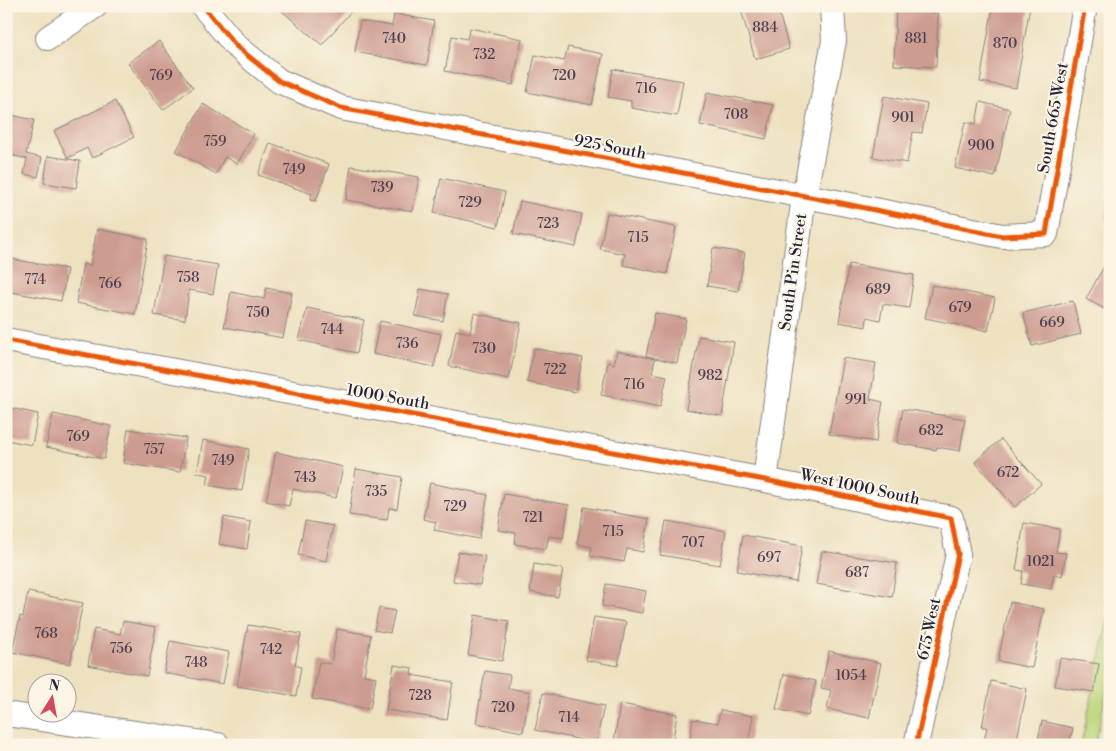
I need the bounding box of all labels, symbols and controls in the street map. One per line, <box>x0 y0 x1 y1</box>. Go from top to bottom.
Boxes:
house number: 884 <box>752 19 778 37</box>
house number: 740 <box>382 30 406 48</box>
house number: 881 <box>905 30 927 48</box>
house number: 870 <box>993 35 1017 53</box>
house number: 732 <box>473 46 495 64</box>
street label: South 665 West <box>1033 61 1073 175</box>
house number: 769 <box>149 67 173 85</box>
house number: 720 <box>552 67 576 85</box>
house number: 716 <box>635 80 657 98</box>
house number: 708 <box>724 106 748 124</box>
house number: 901 <box>891 109 915 127</box>
street label: 925 South <box>572 130 648 164</box>
house number: 759 <box>204 133 226 151</box>
house number: 900 <box>967 137 995 155</box>
house number: 749 <box>282 161 306 179</box>
house number: 739 <box>370 179 394 197</box>
house number: 729 <box>458 194 482 212</box>
street label: South Pin Street <box>775 212 811 332</box>
house number: 723 <box>537 215 560 233</box>
house number: 715 <box>627 229 649 247</box>
house number: 758 <box>176 269 200 287</box>
house number: 774 <box>24 271 46 289</box>
house number: 766 <box>98 275 122 293</box>
house number: 689 <box>865 281 891 299</box>
house number: 679 <box>948 299 972 317</box>
house number: 750 <box>246 304 270 322</box>
house number: 669 <box>1039 314 1065 332</box>
house number: 744 <box>320 321 344 339</box>
house number: 736 <box>395 335 419 353</box>
house number: 730 <box>472 340 496 358</box>
house number: 722 <box>544 361 566 379</box>
house number: 982 <box>697 367 723 385</box>
house number: 716 <box>623 376 645 394</box>
street label: 1000 South <box>345 380 432 414</box>
house number: 991 <box>845 391 867 409</box>
house number: 682 <box>918 422 944 440</box>
house number: 769 <box>66 428 90 446</box>
house number: 757 <box>143 441 165 459</box>
house number: 749 <box>211 452 235 470</box>
street label: West 1000 South <box>797 464 922 510</box>
house number: 672 <box>997 464 1019 482</box>
house number: 743 <box>294 469 316 487</box>
house number: 735 <box>365 483 387 501</box>
house number: 729 <box>443 498 467 516</box>
house number: 721 <box>522 509 544 527</box>
house number: 715 <box>602 523 624 541</box>
house number: 707 <box>682 534 704 552</box>
house number: 697 <box>757 549 781 567</box>
house number: 1021 <box>1027 553 1055 571</box>
house number: 687 <box>845 564 869 582</box>
street label: 675 West <box>913 596 945 662</box>
house number: 768 <box>34 625 58 643</box>
house number: 756 <box>110 640 133 658</box>
house number: 742 <box>260 641 282 659</box>
house number: 748 <box>184 654 208 672</box>
house number: 1054 <box>835 667 867 685</box>
north arrow <box>28 674 78 724</box>
text: N <box>47 676 61 696</box>
house number: 728 <box>408 687 432 705</box>
house number: 720 <box>491 699 515 717</box>
house number: 714 <box>558 709 580 727</box>

